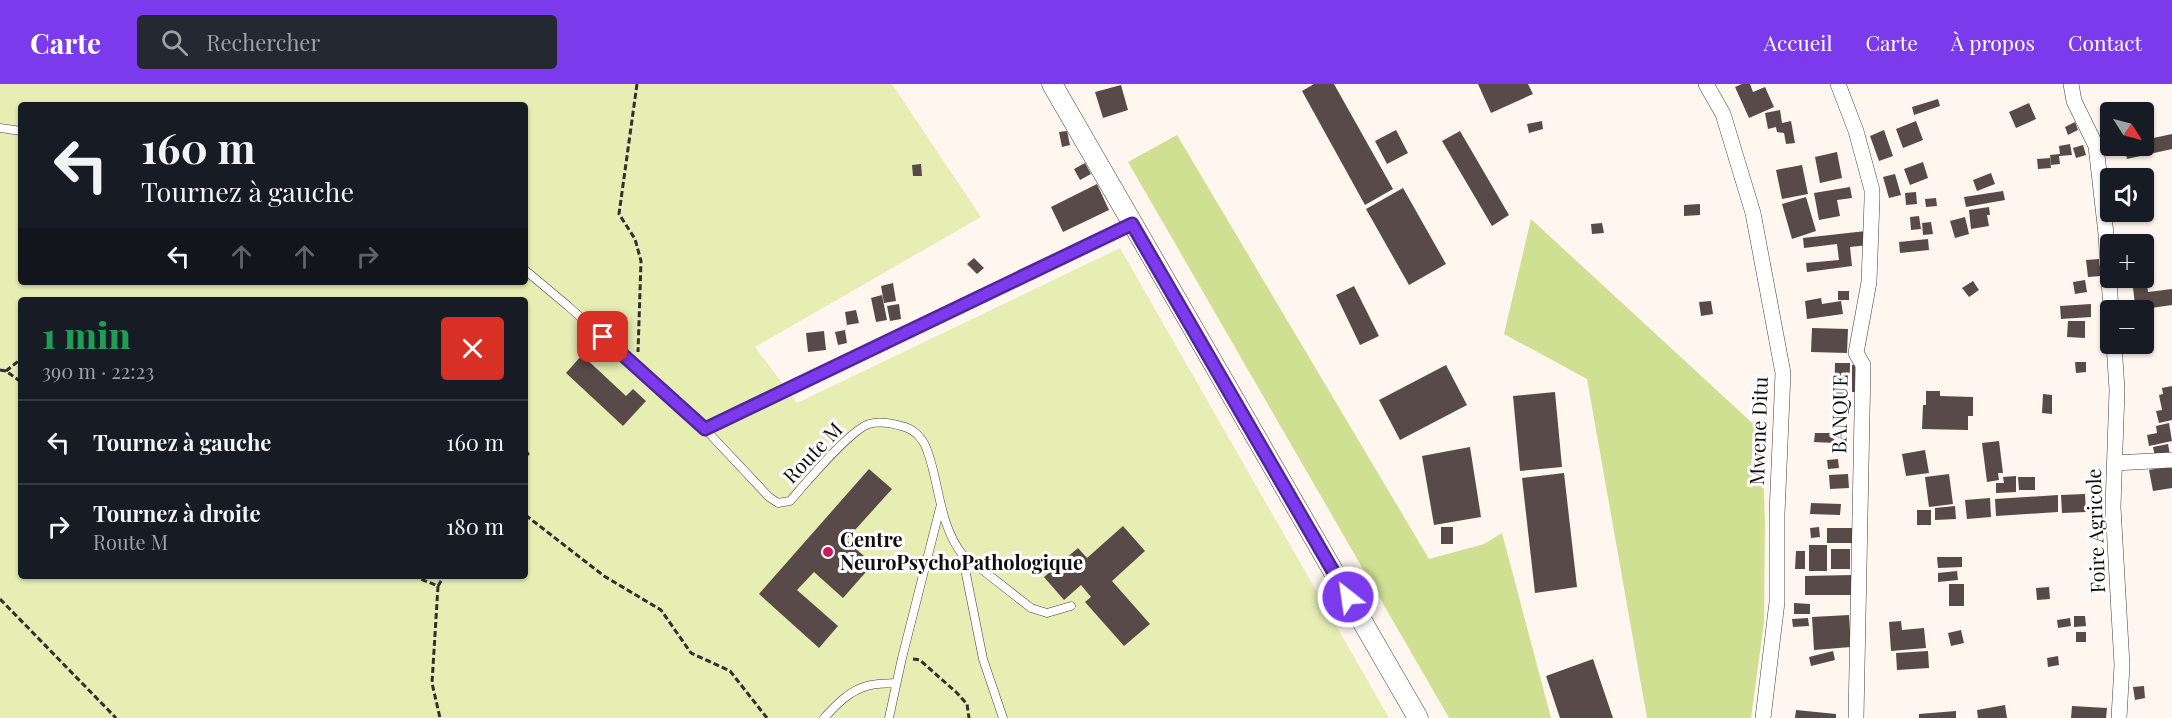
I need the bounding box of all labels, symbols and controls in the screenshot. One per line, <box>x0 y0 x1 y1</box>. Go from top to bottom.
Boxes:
search box <box>137 15 557 69</box>
text: Carte <box>30 24 101 61</box>
icon: search <box>158 26 191 59</box>
text: Rechercher <box>206 27 320 57</box>
text: Accueil <box>1764 28 1832 56</box>
text: Carte <box>1865 28 1918 56</box>
text: À propos <box>1951 28 2035 56</box>
text: Contact <box>2068 28 2142 56</box>
north arrow <box>2100 102 2154 156</box>
map controls <box>2100 102 2154 354</box>
text: 160 m <box>141 119 256 175</box>
icon: left <box>42 126 120 204</box>
button: sound <box>2100 168 2154 222</box>
text: Tournez à gauche <box>141 173 354 209</box>
button: + <box>2100 234 2154 288</box>
icon: left <box>162 240 195 273</box>
icon: ahead <box>225 240 258 273</box>
icon: ahead <box>288 240 321 273</box>
icon: right <box>351 240 384 273</box>
button: − <box>2100 300 2154 354</box>
text: 1 min <box>42 310 131 358</box>
pin <box>577 311 628 362</box>
button: close <box>441 317 504 380</box>
icon: arrive <box>586 320 619 353</box>
text: 390 m · 22:23 <box>42 357 154 384</box>
street label: BANQUE <box>1824 374 1853 454</box>
street label: Mwene Ditu <box>1742 376 1773 486</box>
street label: Route M <box>776 416 848 488</box>
icon: left <box>42 426 75 459</box>
text: Tournez à gauche <box>93 427 271 457</box>
text: 160 m <box>446 427 504 457</box>
street label: Foire Agricole <box>2079 468 2110 594</box>
text: Tournez à droite <box>93 498 261 528</box>
icon: right <box>42 510 75 543</box>
text: 180 m <box>446 511 504 541</box>
place label: Centre NeuroPsychoPathologique <box>840 525 1083 575</box>
text: Route M <box>93 528 168 555</box>
marker: Centre NeuroPsychoPathologique <box>821 545 835 559</box>
position arrow <box>1316 565 1380 629</box>

